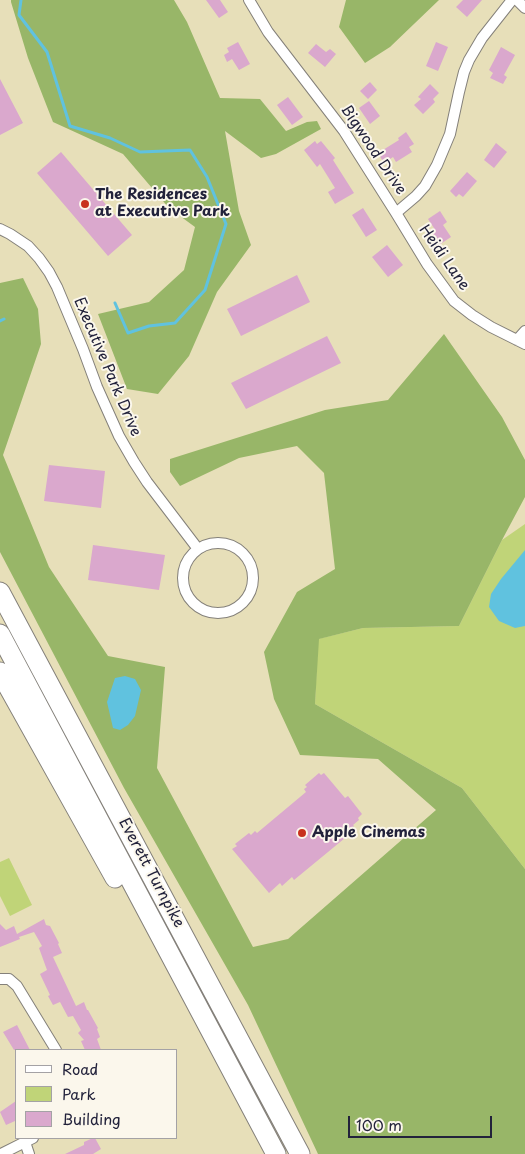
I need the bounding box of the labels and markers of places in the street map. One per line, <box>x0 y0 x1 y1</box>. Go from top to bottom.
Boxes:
place label: The Residences at Executive Park <box>95 186 230 221</box>
marker: The Residences at Executive Park <box>79 198 91 210</box>
place label: Apple Cinemas <box>312 824 425 842</box>
marker: Apple Cinemas <box>296 827 308 839</box>

